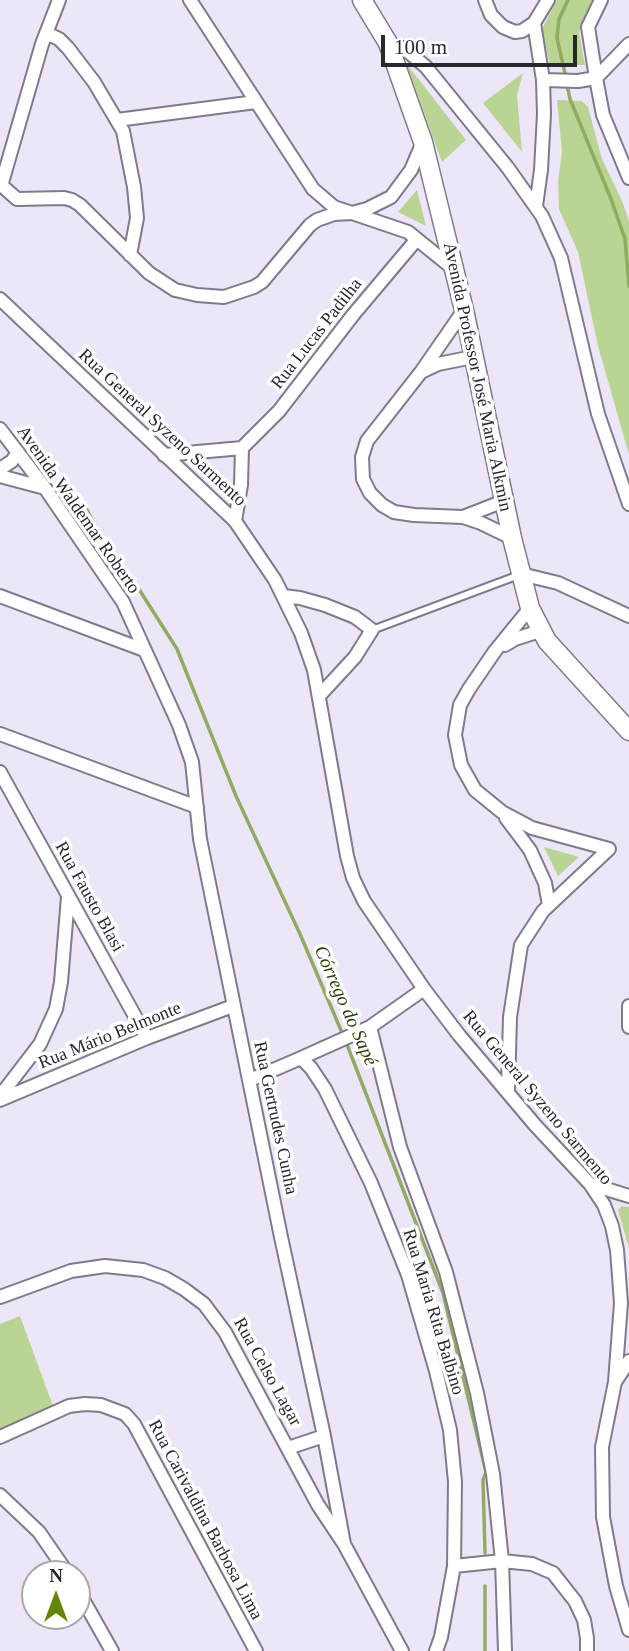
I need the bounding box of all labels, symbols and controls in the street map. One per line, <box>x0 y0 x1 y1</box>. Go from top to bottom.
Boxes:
scale bar <box>384 21 580 65</box>
text: 100 m <box>394 35 447 59</box>
street label: Avenida Professor José Maria Alkmin <box>438 240 516 514</box>
street label: Rua Lucas Padilha <box>267 274 367 394</box>
street label: Rua General Syzeno Sarmento <box>74 345 250 511</box>
street label: Avenida Waldemar Roberto <box>12 422 144 598</box>
street label: Rua Fausto Blasi <box>50 838 128 956</box>
water label: Córrego do Sapé <box>308 942 382 1070</box>
street label: Rua Mário Belmonte <box>36 998 184 1074</box>
street label: Rua General Syzeno Sarmento <box>458 1006 616 1190</box>
street label: Rua Gertrudes Cunha <box>248 1039 302 1197</box>
street label: Rua Maria Rita Balbino <box>397 1226 469 1398</box>
street label: Rua Celso Lagar <box>228 1314 306 1430</box>
street label: Rua Carivaldina Barbosa Lima <box>143 1416 267 1624</box>
north arrow <box>21 1560 91 1630</box>
text: N <box>49 1565 63 1586</box>

